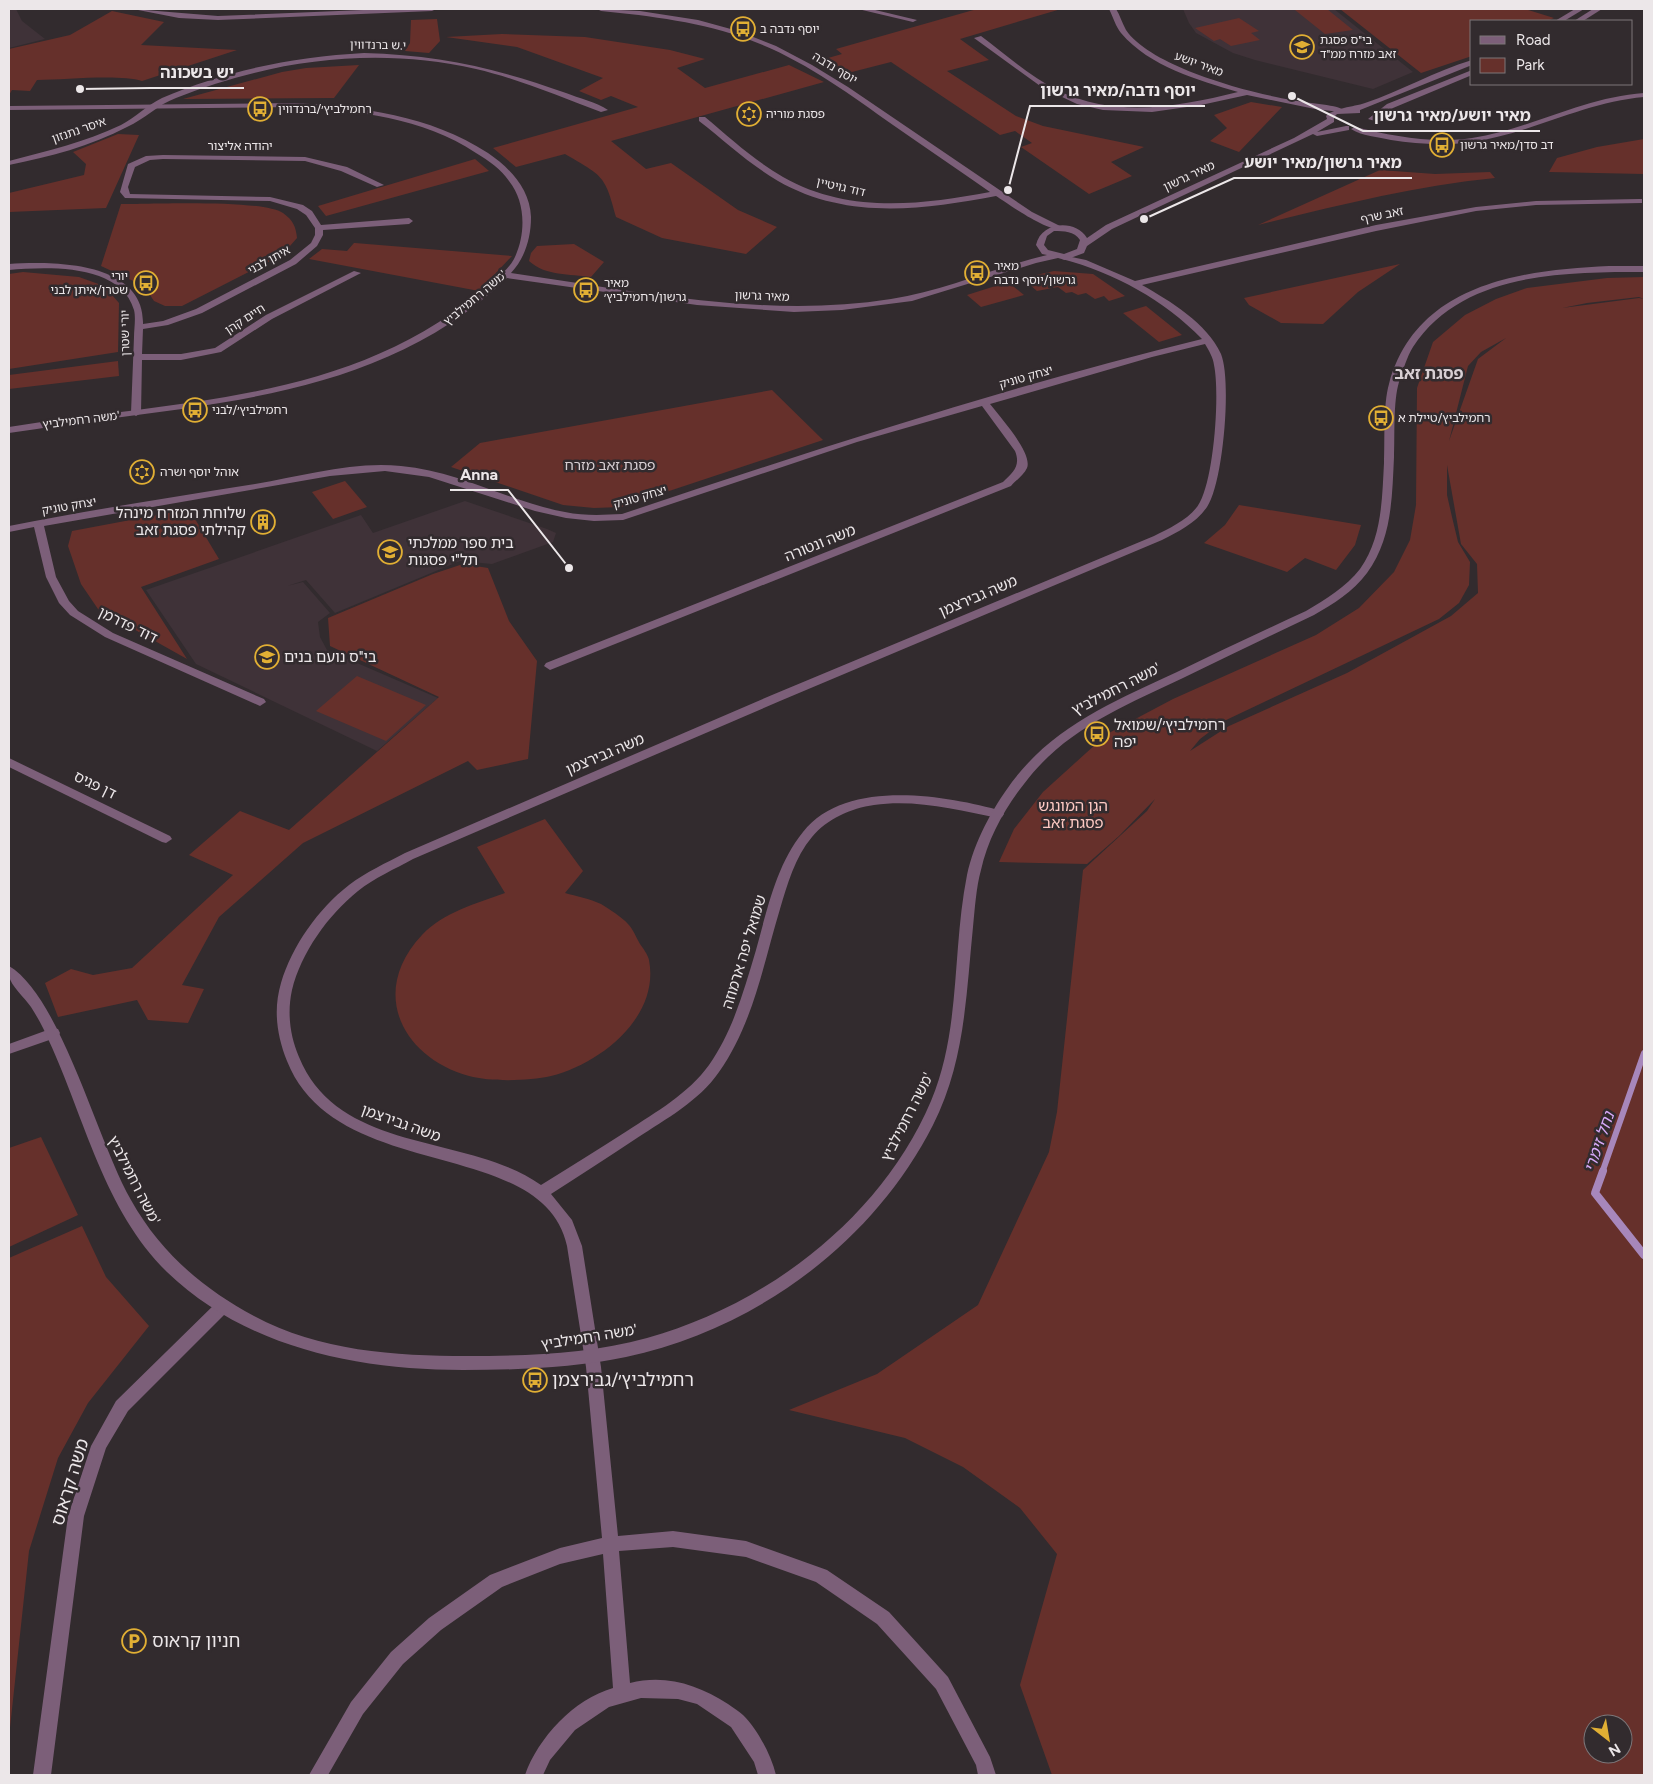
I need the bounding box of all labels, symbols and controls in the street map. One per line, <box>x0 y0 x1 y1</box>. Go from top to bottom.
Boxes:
bus stop icon: יוסף נדבה ב <box>730 16 756 42</box>
legend <box>1470 20 1633 85</box>
place label: יוסף נדבה ב <box>760 22 820 36</box>
text: Road <box>1516 31 1551 49</box>
place label: בי"ס פסגת זאב מזרח ממ"ד <box>1320 33 1396 61</box>
school or university icon: בי"ס פסגת זאב מזרח ממ"ד <box>1289 34 1315 60</box>
street label: י.ש ברנדווין <box>350 38 406 52</box>
street label: יוסף נדבה <box>810 49 860 87</box>
street label: מאיר יושע <box>1173 49 1225 79</box>
text: Park <box>1516 56 1545 74</box>
callout: יש בשכונה <box>150 57 244 88</box>
text: יש בשכונה <box>160 63 234 82</box>
callout: יוסף נדבה/מאיר גרשון <box>1030 75 1205 106</box>
text: יוסף נדבה/מאיר גרשון <box>1040 81 1196 100</box>
bus stop icon: רחמילביץ׳/ברנדווין <box>247 96 273 122</box>
callout: מאיר יושע/מאיר גרשון <box>1363 100 1540 131</box>
synagogue icon: פסגת מוריה <box>736 101 762 127</box>
place label: רחמילביץ׳/ברנדווין <box>278 102 372 116</box>
text: מאיר יושע/מאיר גרשון <box>1373 106 1531 125</box>
place label: פסגת מוריה <box>766 107 825 121</box>
street label: איסר נתנזון <box>50 114 108 146</box>
bus stop icon: דב סדן/מאיר גרשון <box>1429 132 1455 158</box>
place label: דב סדן/מאיר גרשון <box>1460 138 1554 152</box>
street label: יהודה אליצור <box>208 139 272 153</box>
callout: מאיר גרשון/מאיר יושע <box>1234 147 1412 178</box>
text: מאיר גרשון/מאיר יושע <box>1244 153 1402 172</box>
street label: מאיר גרשון <box>1161 158 1217 194</box>
street label: דוד גויטיין <box>815 175 867 200</box>
street label: זאב שרף <box>1359 204 1405 226</box>
street label: איתן לבני <box>245 242 293 277</box>
place label: מאיר גרשון/יוסף נדבה <box>994 259 1076 287</box>
bus stop icon: מאיר גרשון/יוסף נדבה <box>964 260 990 286</box>
street label: משה רחמילביץ' <box>441 268 509 328</box>
place label: יורי שטרן/איתן לבני <box>51 269 128 297</box>
bus stop icon: יורי שטרן/איתן לבני <box>133 270 159 296</box>
place label: מאיר גרשון/רחמילביץ׳ <box>604 276 687 304</box>
bus stop icon: מאיר גרשון/רחמילביץ׳ <box>573 277 599 303</box>
street label: מאיר גרשון <box>734 288 790 304</box>
street label: חיים קהן <box>222 301 268 337</box>
street label: יורי שטרן <box>118 310 132 356</box>
street label: יצחק טוניק <box>997 363 1055 391</box>
district label: פסגת זאב <box>1395 364 1463 383</box>
bus stop icon: רחמילביץ׳/לבני <box>182 397 208 423</box>
place label: רחמילביץ׳/לבני <box>212 403 288 417</box>
bus stop icon: רחמילביץ/טיילת א <box>1368 405 1394 431</box>
street label: משה רחמילביץ' <box>42 408 120 432</box>
place label: רחמילביץ/טיילת א <box>1398 411 1491 425</box>
district label: פסגת זאב מזרח <box>565 457 655 474</box>
synagogue icon: אוהל יוסף ושרה <box>129 459 155 485</box>
callout: Anna <box>450 459 508 490</box>
place label: אוהל יוסף ושרה <box>160 465 239 479</box>
text: Anna <box>460 465 498 484</box>
street label: יצחק טוניק <box>611 483 669 511</box>
street label: יצחק טוניק <box>41 494 97 518</box>
place label: שלוחת המזרח מינהל קהילתי פסגת זאב <box>116 504 246 539</box>
building icon: שלוחת המזרח מינהל קהילתי פסגת זאב <box>250 509 276 535</box>
street label: משה ונטורה <box>782 521 858 565</box>
place label: בית ספר ממלכתי תל"י פסגות <box>408 534 514 569</box>
school or university icon: בית ספר ממלכתי תל"י פסגות <box>377 539 403 565</box>
street label: משה גבירצמן <box>936 571 1020 621</box>
street label: דוד פדרמן <box>95 603 161 647</box>
school or university icon: בי"ס נועם בנים <box>254 644 280 670</box>
place label: בי"ס נועם בנים <box>284 648 377 666</box>
street label: משה רחמילביץ' <box>1069 659 1163 719</box>
place label: רחמילביץ׳/שמואל יפה <box>1114 716 1225 751</box>
bus stop icon: רחמילביץ׳/שמואל יפה <box>1084 721 1110 747</box>
street label: משה גבירצמן <box>563 729 647 779</box>
street label: דן פגיס <box>71 767 119 803</box>
park label: הגן המונגש פסגת זאב <box>1038 797 1108 832</box>
street label: שמואל יפה ארמוזה <box>718 893 770 1011</box>
street label: משה רחמילביץ' <box>877 1070 937 1164</box>
street label: משה גבירצמן <box>359 1100 443 1146</box>
water label: נחל זימרי <box>1580 1108 1618 1175</box>
street label: משה רחמילביץ' <box>104 1133 164 1227</box>
street label: משה רחמילביץ' <box>540 1321 638 1353</box>
bus stop icon: רחמילביץ׳/גבירצמן <box>522 1367 548 1393</box>
place label: רחמילביץ׳/גבירצמן <box>552 1369 694 1391</box>
street label: משה קראוס <box>46 1436 94 1528</box>
parking icon: חניון קראוס <box>121 1628 147 1654</box>
place label: חניון קראוס <box>152 1630 241 1652</box>
north arrow <box>1583 1714 1633 1764</box>
text: N <box>1605 1740 1623 1760</box>

